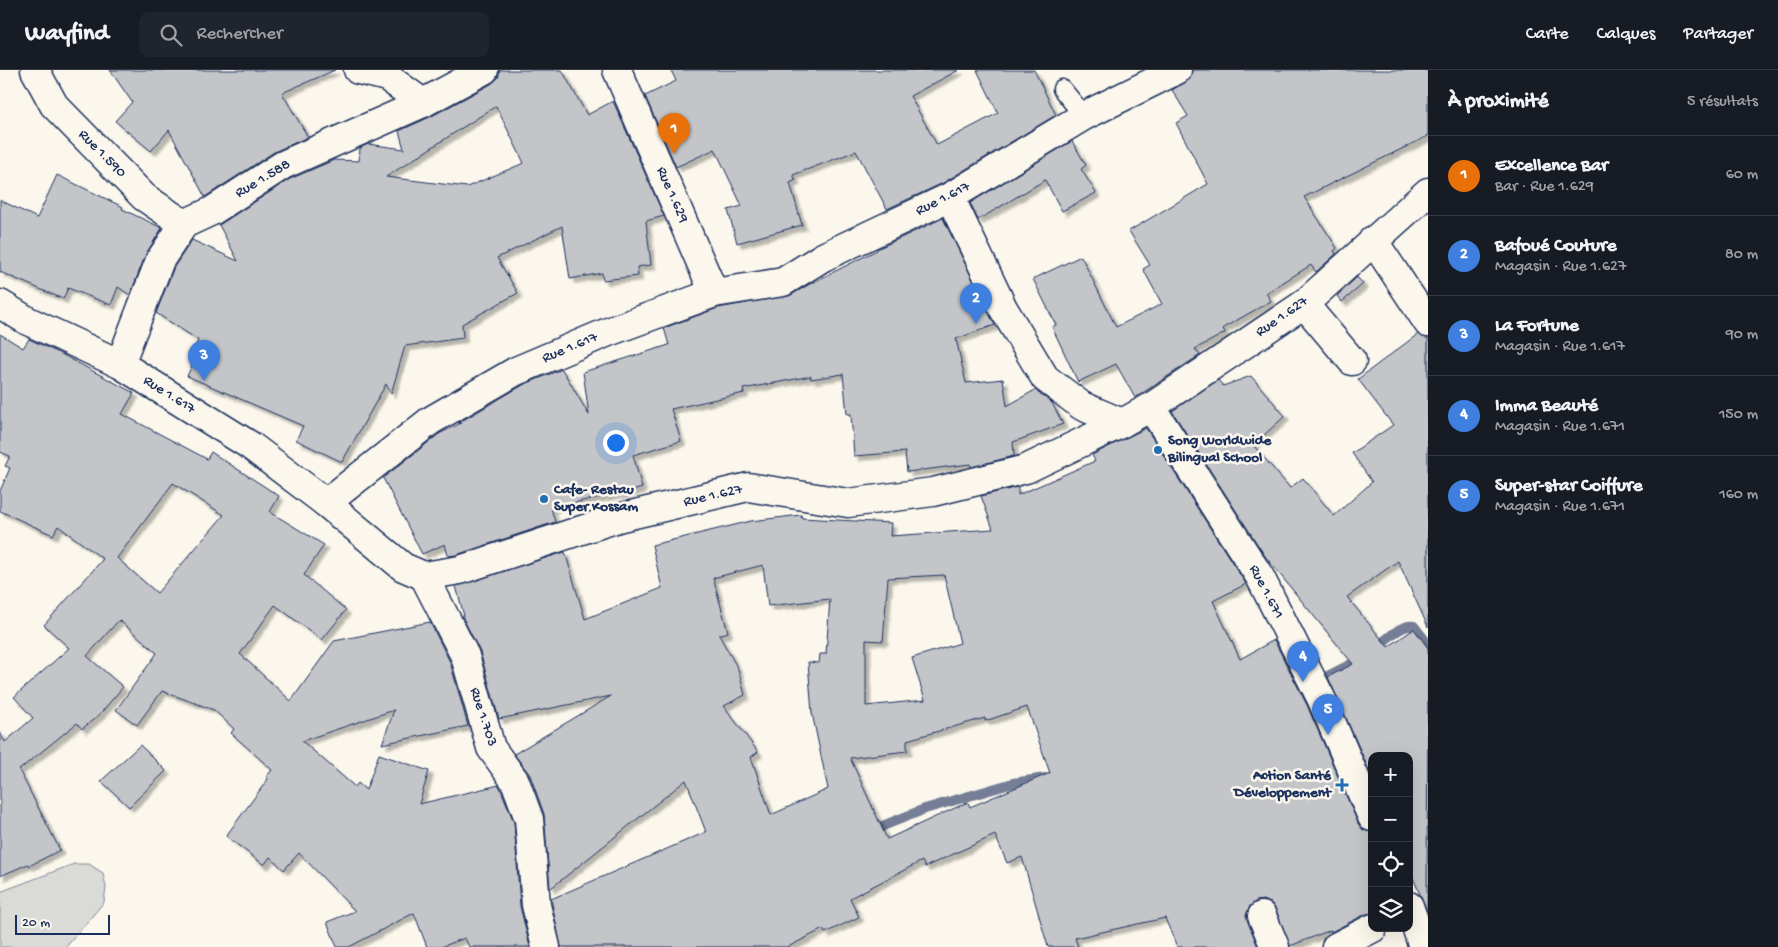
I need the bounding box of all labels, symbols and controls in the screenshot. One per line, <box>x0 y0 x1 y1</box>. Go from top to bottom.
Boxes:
search box <box>139 12 489 57</box>
text: Wayfind <box>25 20 109 49</box>
icon: search <box>157 21 185 49</box>
text: Rechercher <box>197 23 283 46</box>
text: Carte <box>1526 24 1569 45</box>
text: Calques <box>1597 24 1655 45</box>
text: Partager <box>1683 24 1753 45</box>
text: À proximité <box>1448 90 1549 115</box>
text: 5 résultats <box>1687 93 1758 112</box>
pin: 1 <box>658 113 690 154</box>
street label: Rue 1.590 <box>74 126 130 182</box>
text: Excellence Bar <box>1495 155 1608 178</box>
street label: Rue 1.588 <box>232 156 294 202</box>
street label: Rue 1.629 <box>652 164 693 226</box>
text: 1 <box>1461 166 1467 185</box>
text: 60 m <box>1726 166 1758 185</box>
street label: Rue 1.617 <box>913 177 974 220</box>
text: Bar · Rue 1.629 <box>1495 178 1594 197</box>
text: Bafoué Couture <box>1495 235 1616 258</box>
text: 2 <box>1460 246 1468 265</box>
text: 80 m <box>1725 246 1758 265</box>
text: Magasin · Rue 1.627 <box>1495 258 1626 277</box>
pin: 2 <box>960 283 992 324</box>
street label: Rue 1.627 <box>1252 292 1313 341</box>
text: La Fortune <box>1495 315 1579 338</box>
text: 3 <box>1460 326 1468 345</box>
text: 90 m <box>1726 326 1758 345</box>
street label: Rue 1.617 <box>540 328 602 368</box>
text: Magasin · Rue 1.617 <box>1495 338 1625 357</box>
pin: 3 <box>188 340 220 381</box>
street label: Rue 1.617 <box>139 372 200 419</box>
text: Imma Beauté <box>1495 395 1598 418</box>
text: 4 <box>1460 406 1468 425</box>
text: 150 m <box>1719 406 1758 425</box>
text: Magasin · Rue 1.671 <box>1495 418 1625 437</box>
your location <box>603 430 629 456</box>
place label: Song Worldwide Bilingual School <box>1167 432 1273 467</box>
marker: Song Worldwide Bilingual School <box>1152 444 1164 456</box>
text: Super-star Coiffure <box>1495 475 1642 498</box>
street label: Rue 1.627 <box>682 480 745 511</box>
place label: Cafe- Restau Super Kossam <box>553 481 638 516</box>
text: 5 <box>1460 486 1468 505</box>
text: 160 m <box>1719 486 1758 505</box>
marker: Cafe- Restau Super Kossam <box>538 493 550 505</box>
text: Magasin · Rue 1.671 <box>1495 498 1625 517</box>
street label: Rue 1.671 <box>1244 562 1288 622</box>
pin: 4 <box>1287 641 1319 682</box>
street label: Rue 1.703 <box>465 685 501 749</box>
pin: 5 <box>1312 694 1344 735</box>
map controls <box>1368 752 1413 932</box>
button: + <box>1368 752 1413 797</box>
place label: Action Santé Développement <box>1232 767 1333 802</box>
marker: Action Santé Développement <box>1335 778 1349 792</box>
button: − <box>1368 797 1413 842</box>
button: locate <box>1368 842 1413 887</box>
button: layers <box>1368 887 1413 932</box>
scale bar <box>15 912 110 935</box>
text: 20 m <box>22 915 50 932</box>

